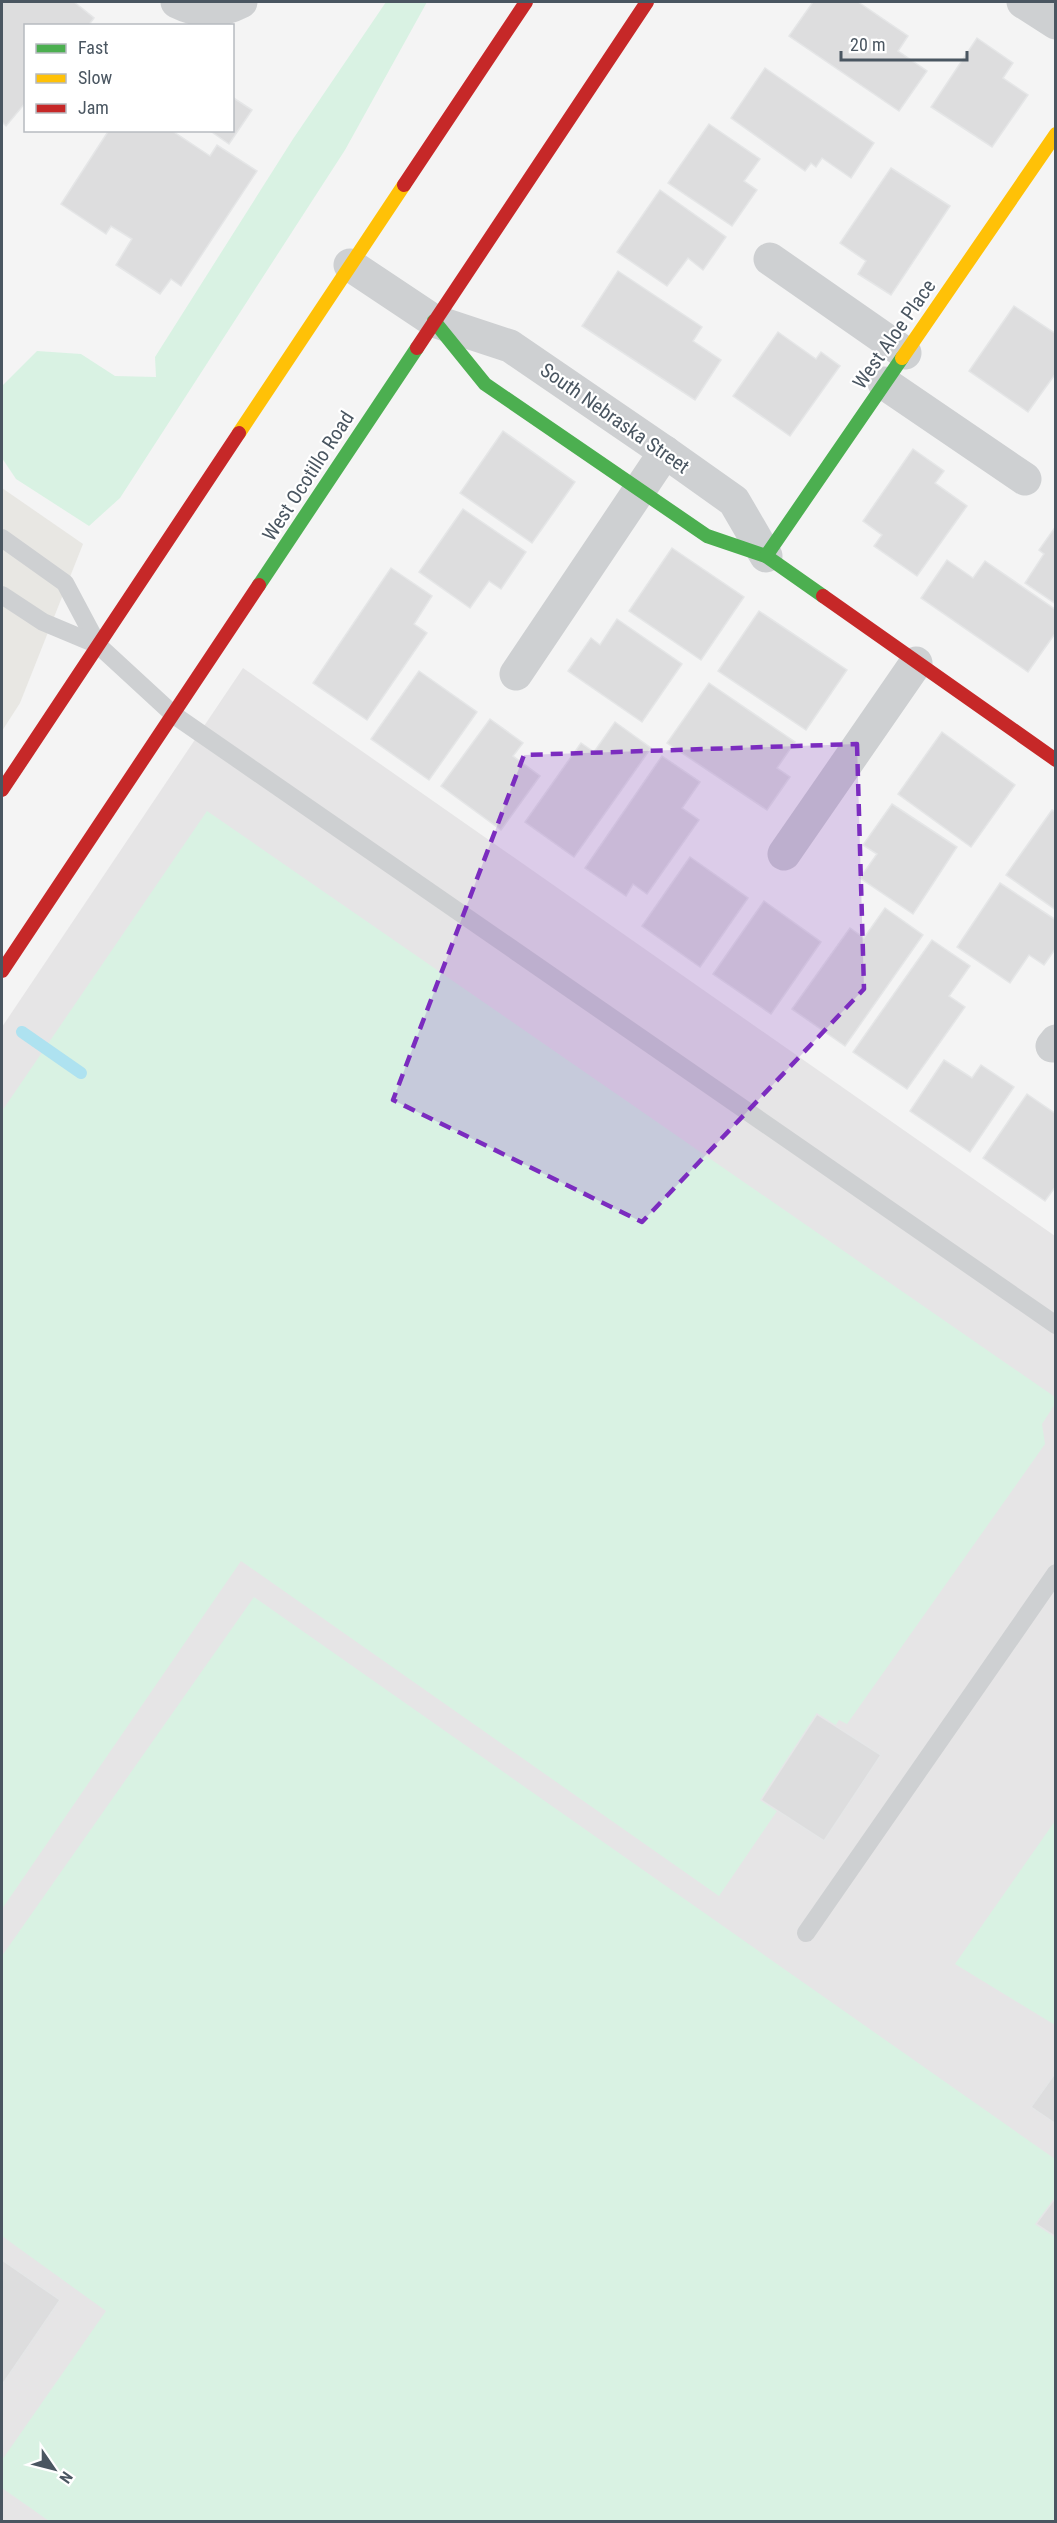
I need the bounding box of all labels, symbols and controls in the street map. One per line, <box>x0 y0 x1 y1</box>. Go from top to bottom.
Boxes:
legend <box>24 24 234 132</box>
scale bar <box>841 24 967 62</box>
text: 20 m <box>850 34 885 55</box>
text: Fast <box>78 37 109 58</box>
text: Slow <box>78 67 113 88</box>
text: Jam <box>78 97 109 118</box>
street label: West Aloe Place <box>847 275 941 393</box>
street label: South Nebraska Street <box>536 358 694 478</box>
street label: West Ocotillo Road <box>257 407 359 545</box>
north arrow <box>24 2439 84 2499</box>
text: N <box>55 2468 76 2487</box>

